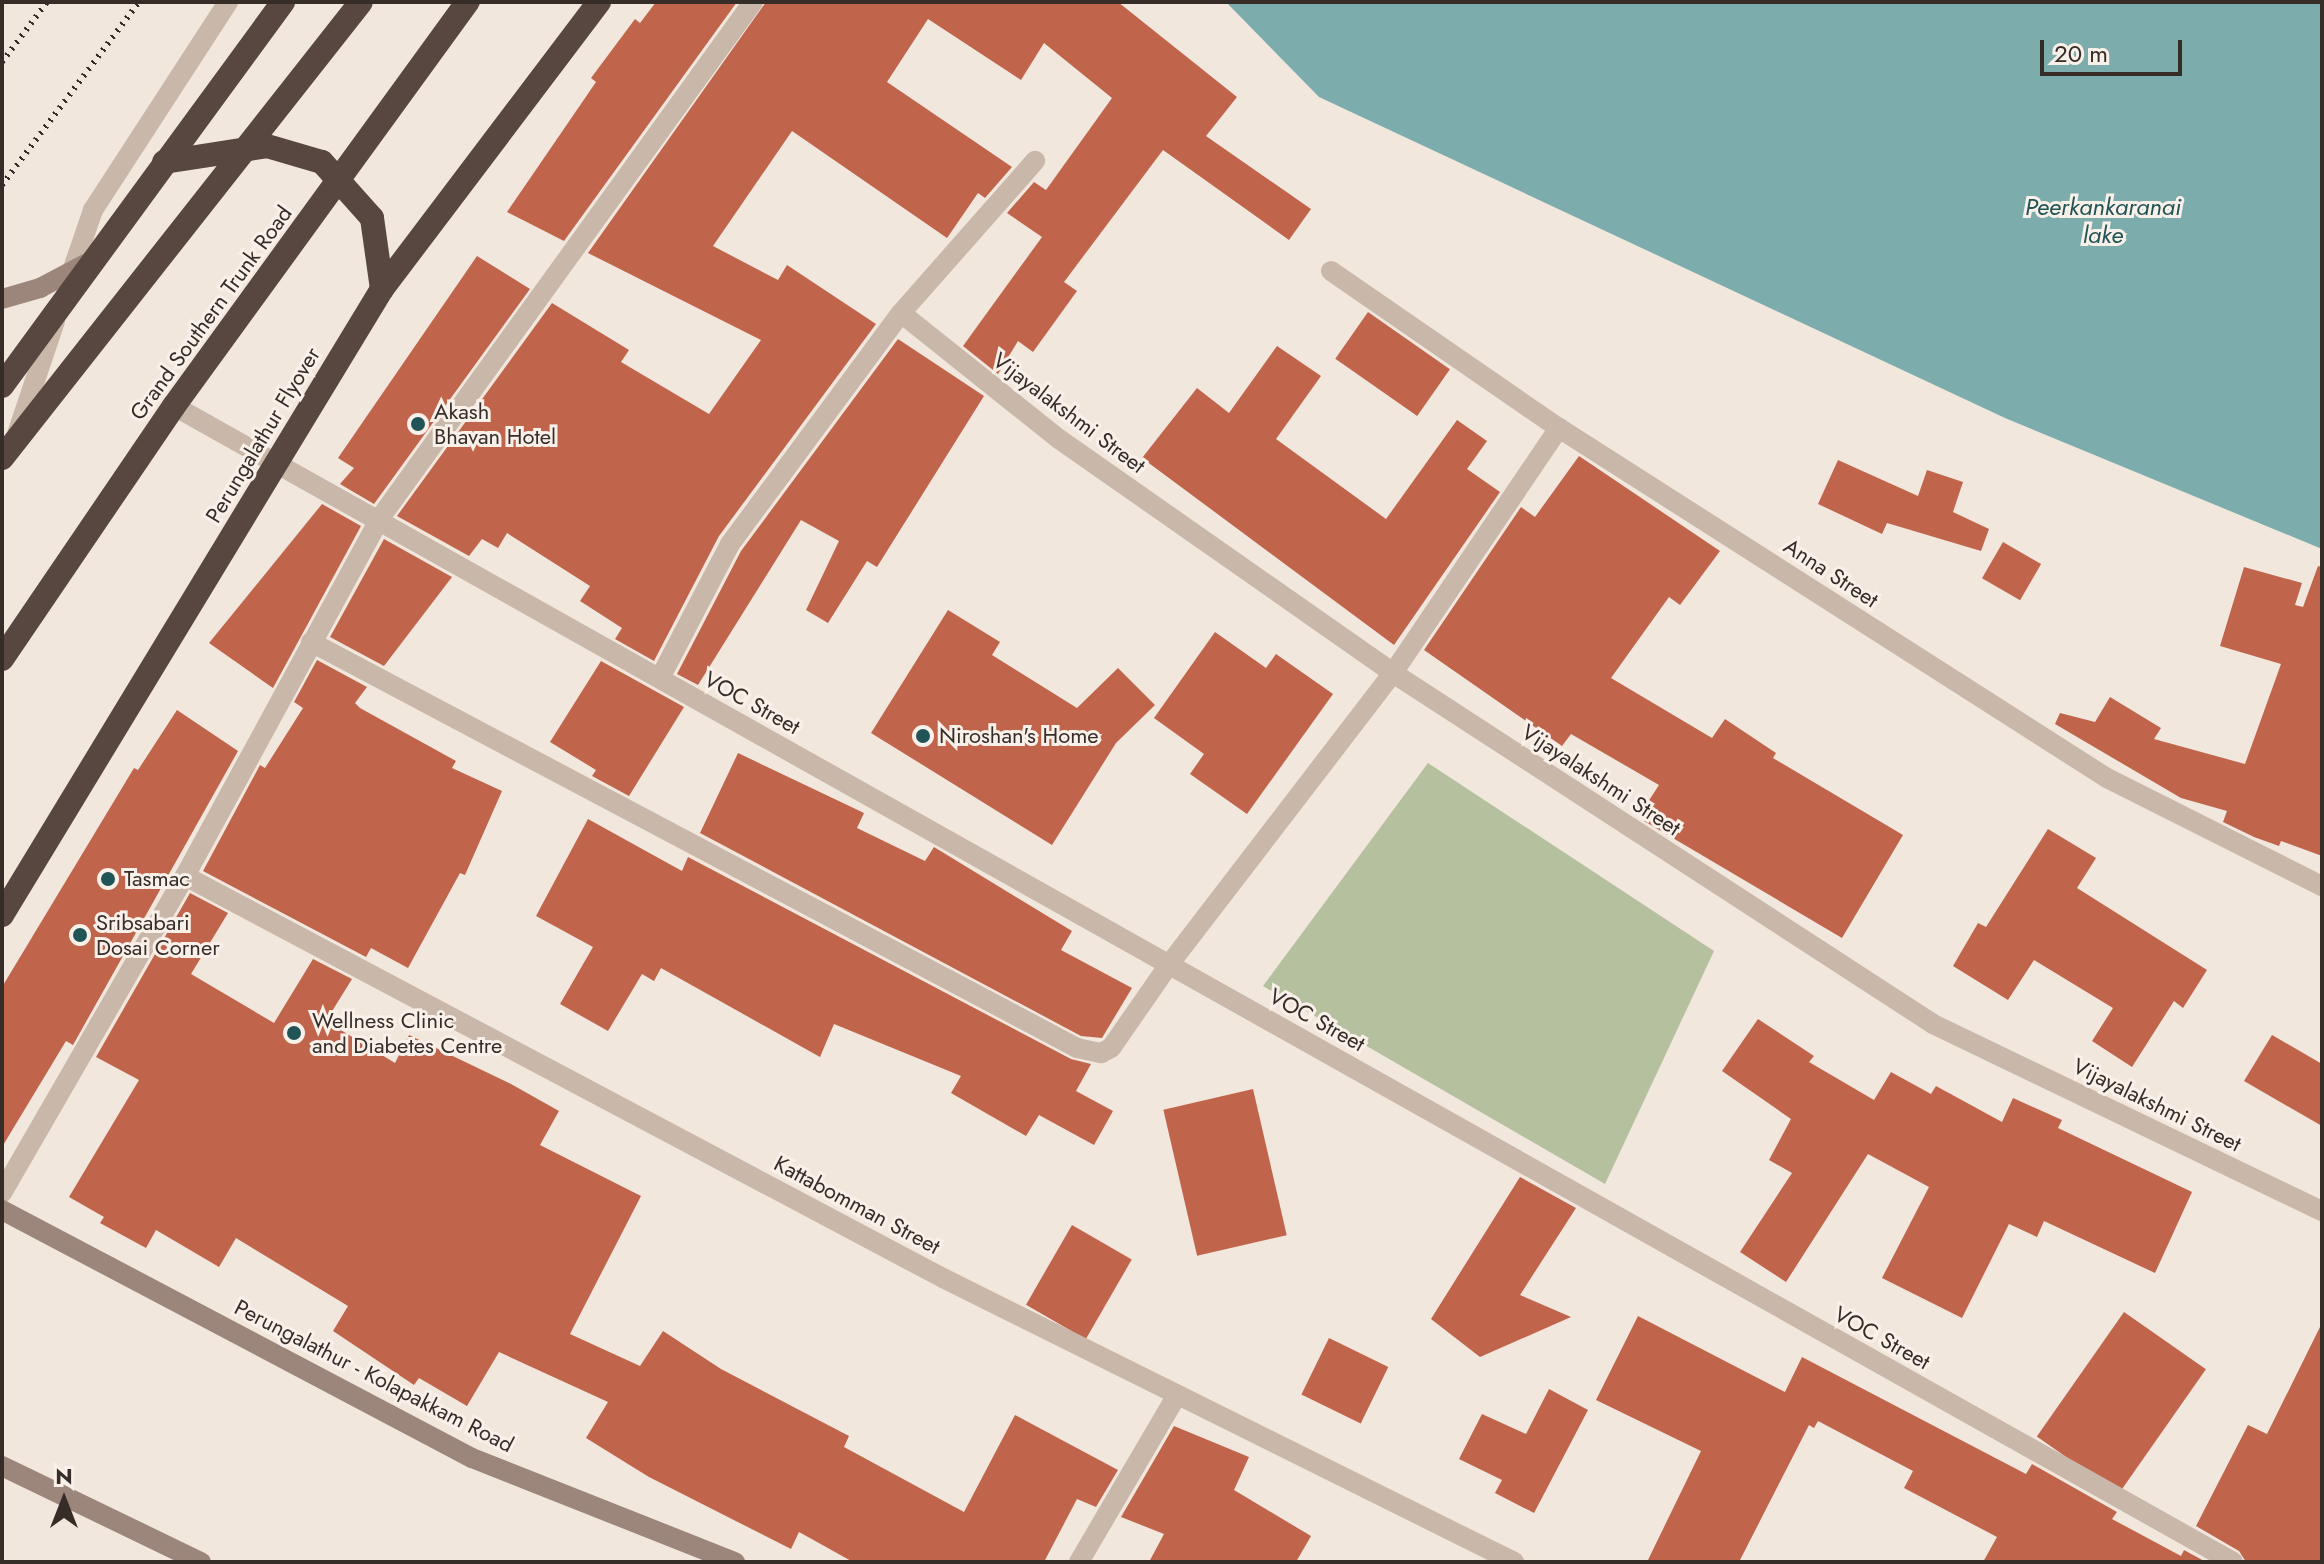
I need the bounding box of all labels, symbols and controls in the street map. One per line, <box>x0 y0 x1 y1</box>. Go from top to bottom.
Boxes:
scale bar <box>2044 24 2186 74</box>
text: 20 m <box>2054 36 2108 71</box>
water label: Peerkankaranai lake <box>2025 193 2181 249</box>
street label: Grand Southern Trunk Road <box>124 201 298 425</box>
street label: Perungalathur Flyover <box>200 342 326 528</box>
street label: Vijayalakshmi Street <box>988 347 1150 479</box>
place label: Akash Bhavan Hotel <box>434 398 556 450</box>
marker: Akash Bhavan Hotel <box>409 415 427 433</box>
street label: Anna Street <box>1779 533 1883 613</box>
street label: VOC Street <box>699 666 805 740</box>
street label: Vijayalakshmi Street <box>1517 719 1685 841</box>
place label: Niroshan's Home <box>939 723 1099 749</box>
marker: Niroshan's Home <box>914 727 932 745</box>
place label: Tasmac <box>124 866 190 892</box>
marker: Tasmac <box>99 870 117 888</box>
place label: Sribsabari Dosai Corner <box>96 909 220 960</box>
marker: Sribsabari Dosai Corner <box>71 926 89 944</box>
street label: VOC Street <box>1264 983 1370 1057</box>
place label: Wellness Clinic and Diabetes Centre <box>312 1007 502 1058</box>
marker: Wellness Clinic and Diabetes Centre <box>283 1022 305 1044</box>
street label: Vijayalakshmi Street <box>2068 1053 2246 1157</box>
street label: Kattabomman Street <box>769 1150 945 1260</box>
street label: Perungalathur - Kolapakkam Road <box>230 1294 518 1458</box>
street label: VOC Street <box>1829 1301 1935 1375</box>
north arrow <box>24 1460 104 1540</box>
text: N <box>55 1460 73 1492</box>

